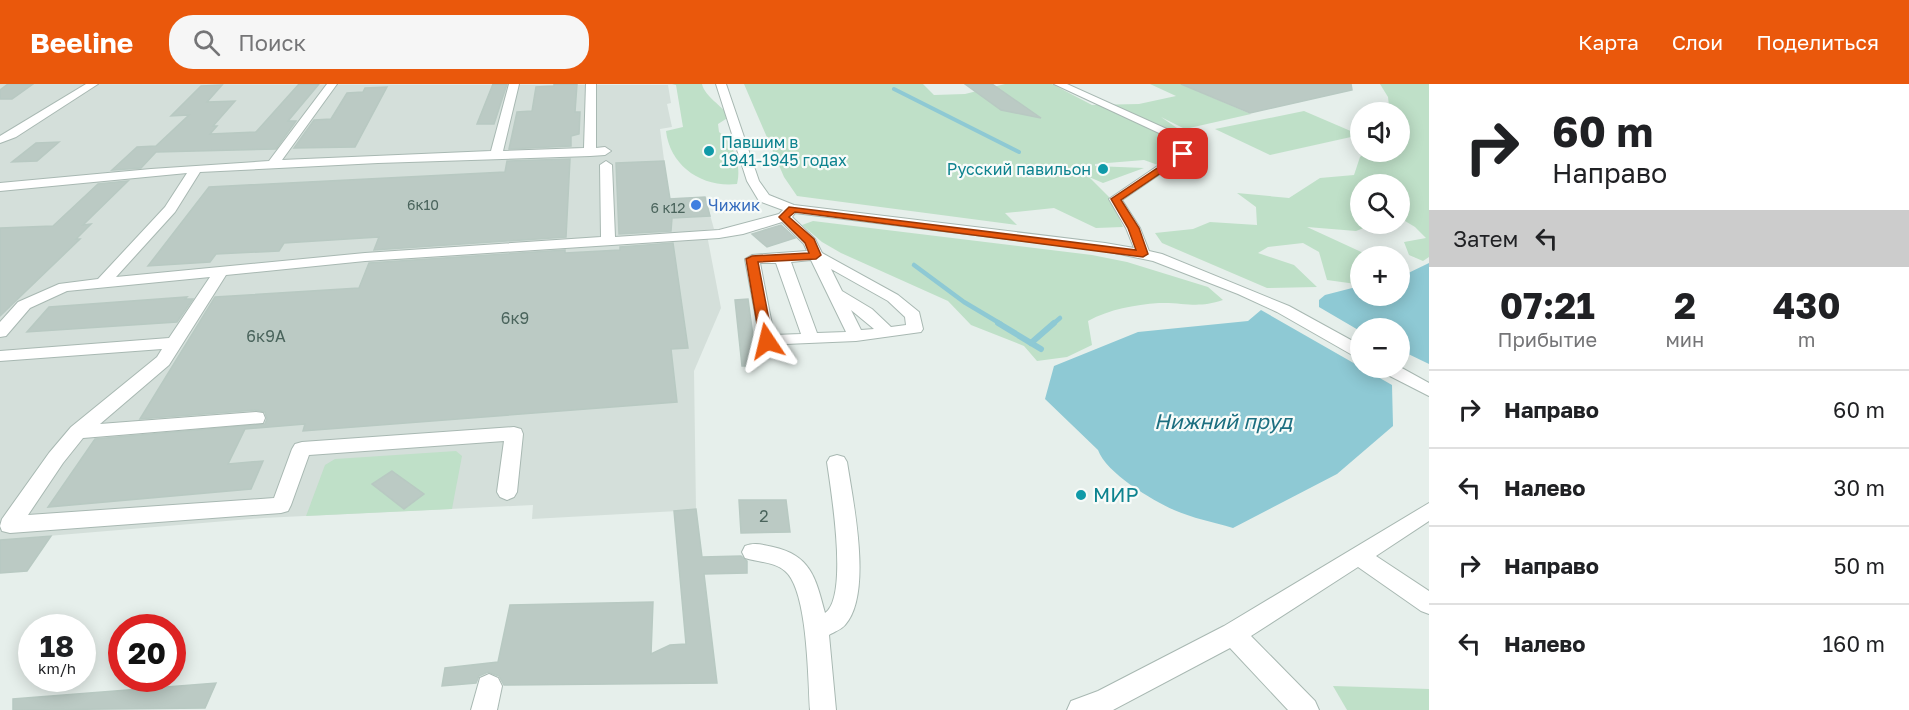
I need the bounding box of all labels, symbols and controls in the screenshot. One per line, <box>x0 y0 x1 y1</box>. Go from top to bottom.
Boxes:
search box <box>169 15 589 69</box>
text: Beeline <box>30 26 133 59</box>
icon: search <box>190 26 223 59</box>
text: Поиск <box>238 29 306 56</box>
text: Карта <box>1578 29 1639 55</box>
text: Слои <box>1672 29 1723 55</box>
text: Поделиться <box>1756 29 1879 55</box>
map controls <box>1350 102 1410 378</box>
button: sound <box>1350 102 1410 162</box>
text: 60 m <box>1552 106 1653 156</box>
icon: right <box>1453 108 1531 186</box>
pin <box>1157 128 1208 179</box>
place label: Павшим в 1941-1945 годах <box>721 132 847 170</box>
icon: arrive <box>1166 137 1199 170</box>
marker: Павшим в 1941-1945 годах <box>702 144 716 158</box>
text: Направо <box>1552 157 1667 189</box>
place label: Русский павильон <box>947 159 1091 179</box>
marker: Русский павильон <box>1096 162 1110 176</box>
button: search <box>1350 174 1410 234</box>
place label: Чижик <box>708 195 760 215</box>
house number: 6к10 <box>407 196 439 213</box>
marker: Чижик <box>689 198 703 212</box>
house number: 6 к12 <box>651 199 685 216</box>
icon: left <box>1530 222 1563 255</box>
text: Затем <box>1453 225 1518 252</box>
button: + <box>1350 246 1410 306</box>
text: 07:21 <box>1500 284 1595 327</box>
text: 2 <box>1674 284 1696 327</box>
text: 430 <box>1773 284 1841 327</box>
house number: 6к9 <box>501 308 529 328</box>
position arrow <box>735 309 799 373</box>
button: − <box>1350 318 1410 378</box>
house number: 6к9А <box>246 326 286 346</box>
text: Прибытие <box>1497 327 1597 351</box>
text: мин <box>1665 327 1704 351</box>
text: m <box>1798 327 1815 351</box>
icon: right <box>1453 393 1486 426</box>
text: Направо <box>1504 396 1599 423</box>
text: 60 m <box>1833 396 1885 423</box>
water label: Нижний пруд <box>1154 408 1293 434</box>
icon: left <box>1453 471 1486 504</box>
text: Налево <box>1504 474 1586 501</box>
text: 30 m <box>1834 474 1885 501</box>
place label: МИР <box>1093 482 1139 506</box>
marker: МИР <box>1074 488 1088 502</box>
house number: 2 <box>759 506 769 526</box>
icon: right <box>1453 549 1486 582</box>
text: Направо <box>1504 552 1599 579</box>
text: 50 m <box>1834 552 1885 579</box>
speed limit sign: 20 <box>108 614 186 692</box>
icon: left <box>1453 627 1486 660</box>
text: 18 <box>40 628 74 664</box>
text: Налево <box>1504 630 1586 657</box>
text: 160 m <box>1822 630 1885 657</box>
text: km/h <box>38 659 76 677</box>

